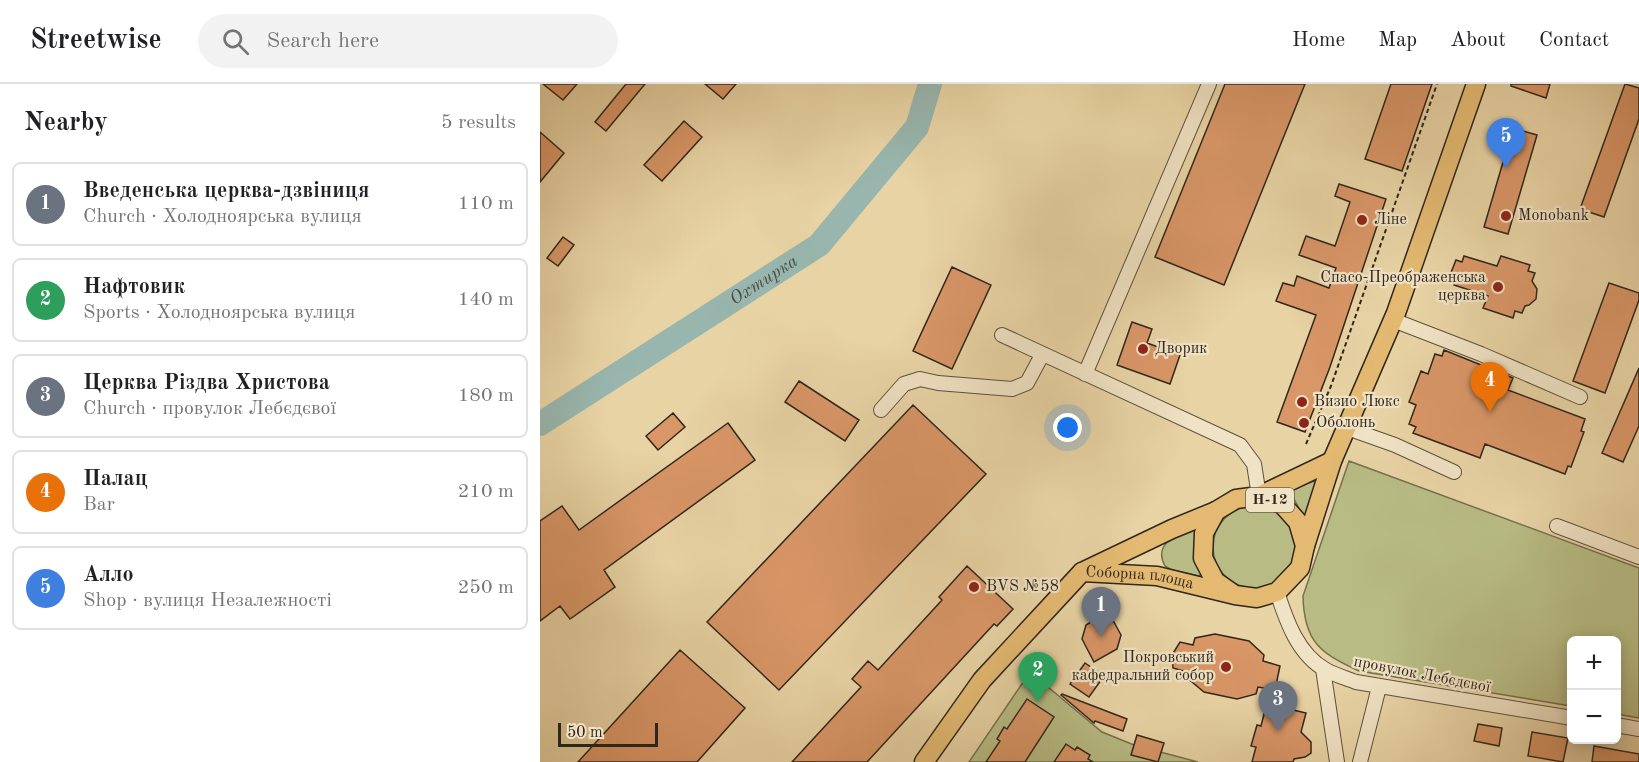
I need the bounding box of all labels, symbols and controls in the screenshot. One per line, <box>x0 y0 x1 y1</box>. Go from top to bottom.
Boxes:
search box <box>198 14 618 68</box>
icon: search <box>219 25 252 58</box>
text: Streetwise <box>30 27 162 55</box>
text: Search here <box>267 30 379 52</box>
text: Home <box>1292 30 1345 51</box>
text: Map <box>1378 30 1417 51</box>
text: About <box>1450 30 1506 51</box>
text: Contact <box>1539 30 1609 51</box>
text: Nearby <box>24 110 108 136</box>
text: 5 results <box>441 113 516 133</box>
pin: 5 <box>1486 118 1526 168</box>
text: Введенська церква-дзвіниця <box>83 180 369 202</box>
text: 1 <box>40 194 51 214</box>
text: 110 m <box>458 194 514 214</box>
text: Church · Холодноярська вулиця <box>83 207 362 227</box>
place label: Monobank <box>1518 208 1589 224</box>
marker: Monobank <box>1499 209 1513 223</box>
place label: Ліне <box>1374 212 1407 228</box>
marker: Ліне <box>1355 213 1369 227</box>
water label: Охтирка <box>727 252 801 309</box>
place label: Спасо-Преображенська церква <box>1320 270 1486 304</box>
text: Нафтовик <box>83 276 185 298</box>
marker: Спасо-Преображенська церква <box>1491 280 1505 294</box>
text: 2 <box>40 290 51 310</box>
text: 140 m <box>458 290 514 310</box>
text: Sports · Холодноярська вулиця <box>83 303 355 323</box>
place label: Дворик <box>1155 341 1207 357</box>
marker: Дворик <box>1136 342 1150 356</box>
pin: 4 <box>1470 362 1510 412</box>
text: Церква Різдва Христова <box>83 372 330 394</box>
text: 3 <box>40 386 51 406</box>
text: 180 m <box>458 386 514 406</box>
place label: Визио Люкс <box>1314 394 1400 410</box>
marker: Визио Люкс <box>1295 395 1309 409</box>
text: Church · провулок Лебєдєвої <box>83 399 336 419</box>
your location <box>1053 413 1082 442</box>
place label: Оболонь <box>1316 415 1375 431</box>
marker: Оболонь <box>1297 416 1311 430</box>
text: Палац <box>83 468 148 490</box>
text: 4 <box>40 482 51 502</box>
text: 210 m <box>458 482 514 502</box>
road number: Н-12 <box>1246 488 1294 512</box>
text: Bar <box>83 495 115 515</box>
text: Алло <box>83 564 134 586</box>
street label: Соборна площа <box>1085 564 1195 593</box>
text: 5 <box>40 578 51 598</box>
text: 250 m <box>458 578 514 598</box>
place label: BVS №58 <box>986 579 1059 595</box>
marker: BVS №58 <box>967 580 981 594</box>
pin: 1 <box>1082 588 1120 637</box>
text: Shop · вулиця Незалежності <box>83 591 332 611</box>
map controls <box>1567 636 1621 744</box>
button: + <box>1567 636 1621 690</box>
place label: Покровський кафедральний собор <box>1072 650 1214 684</box>
pin: 2 <box>1018 652 1058 702</box>
street label: провулок Лебєдєвої <box>1352 654 1492 696</box>
marker: Покровський кафедральний собор <box>1219 660 1233 674</box>
pin: 3 <box>1258 682 1298 731</box>
button: − <box>1567 690 1621 744</box>
scale bar <box>558 720 658 748</box>
text: 50 m <box>567 725 603 741</box>

